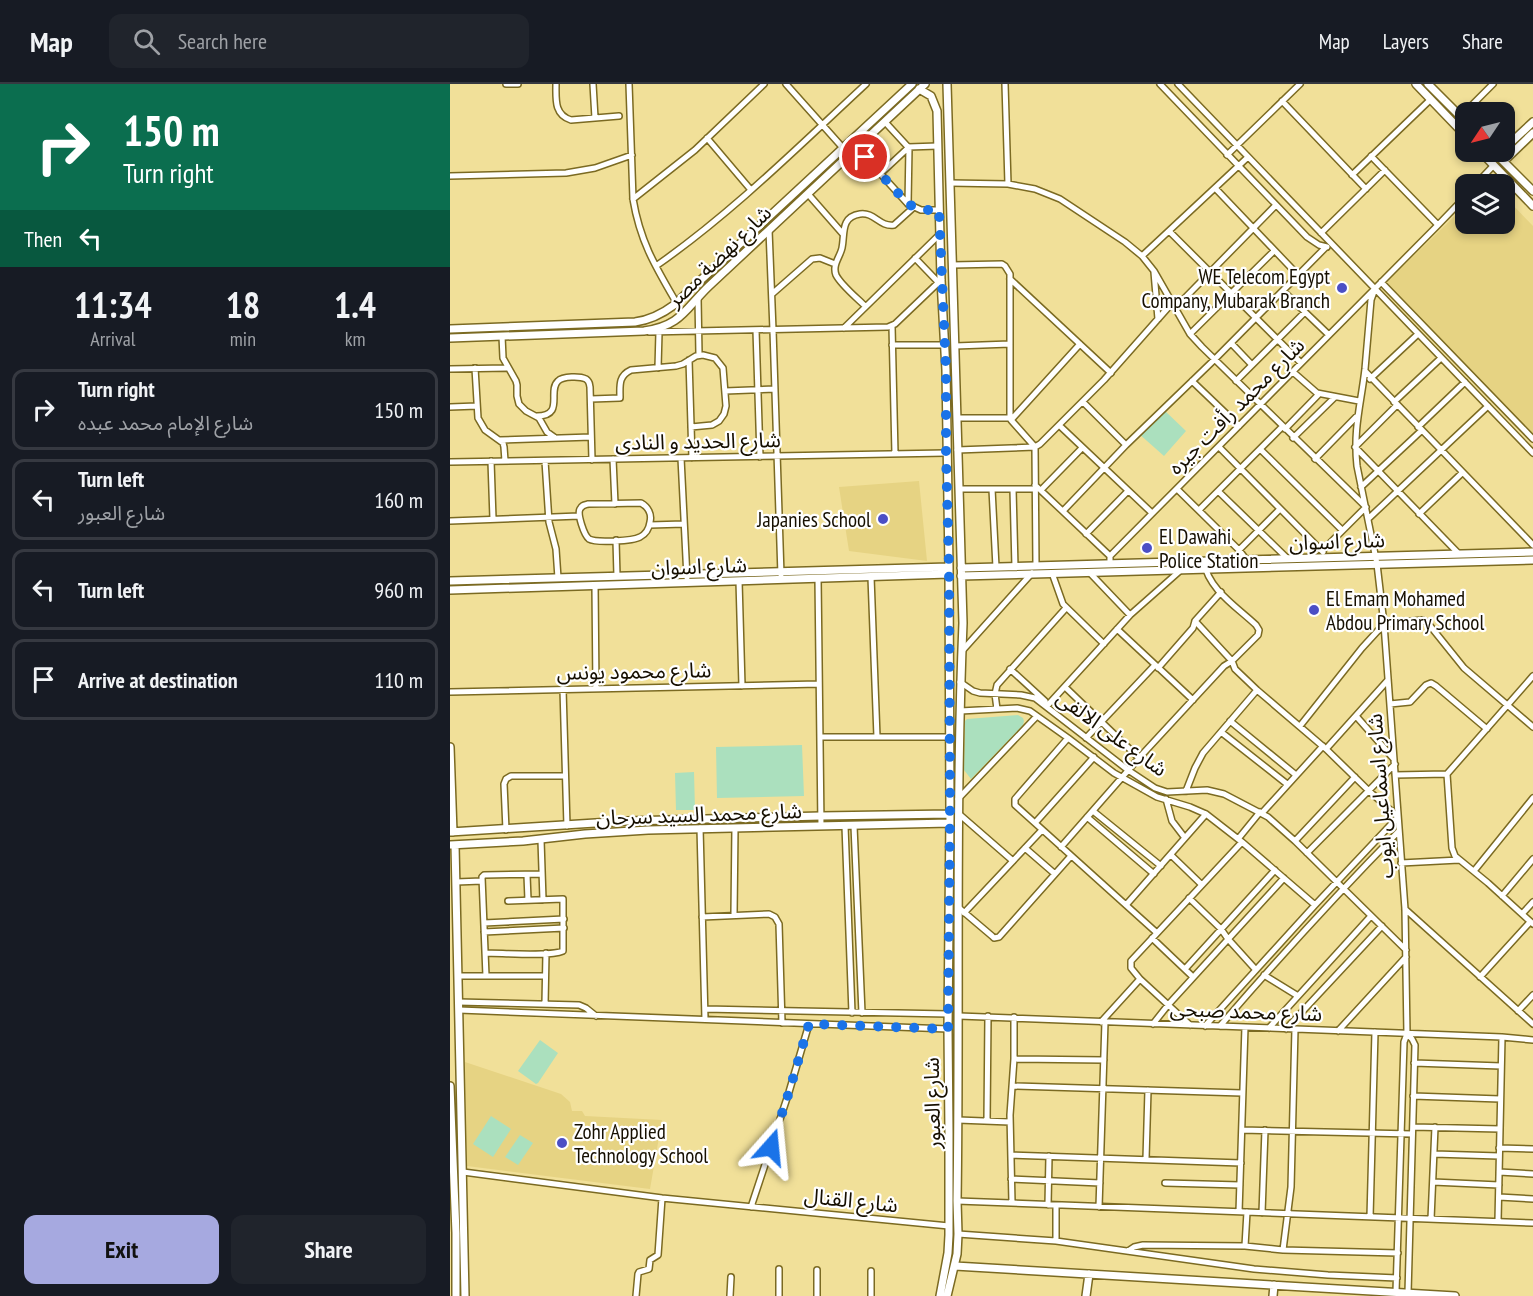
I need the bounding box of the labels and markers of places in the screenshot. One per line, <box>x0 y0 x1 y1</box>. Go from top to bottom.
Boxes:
pin <box>839 131 890 182</box>
place label: WE Telecom Egypt Company, Mubarak Branch <box>1142 263 1330 314</box>
marker: WE Telecom Egypt Company, Mubarak Branch <box>1335 281 1349 295</box>
place label: Japanies School <box>756 506 871 533</box>
marker: Japanies School <box>876 512 890 526</box>
place label: El Dawahi Police Station <box>1159 523 1258 574</box>
marker: El Dawahi Police Station <box>1140 541 1154 555</box>
place label: El Emam Mohamed Abdou Primary School <box>1326 585 1484 636</box>
marker: El Emam Mohamed Abdou Primary School <box>1307 603 1321 617</box>
place label: Zohr Applied Technology School <box>574 1118 708 1169</box>
marker: Zohr Applied Technology School <box>555 1136 569 1150</box>

